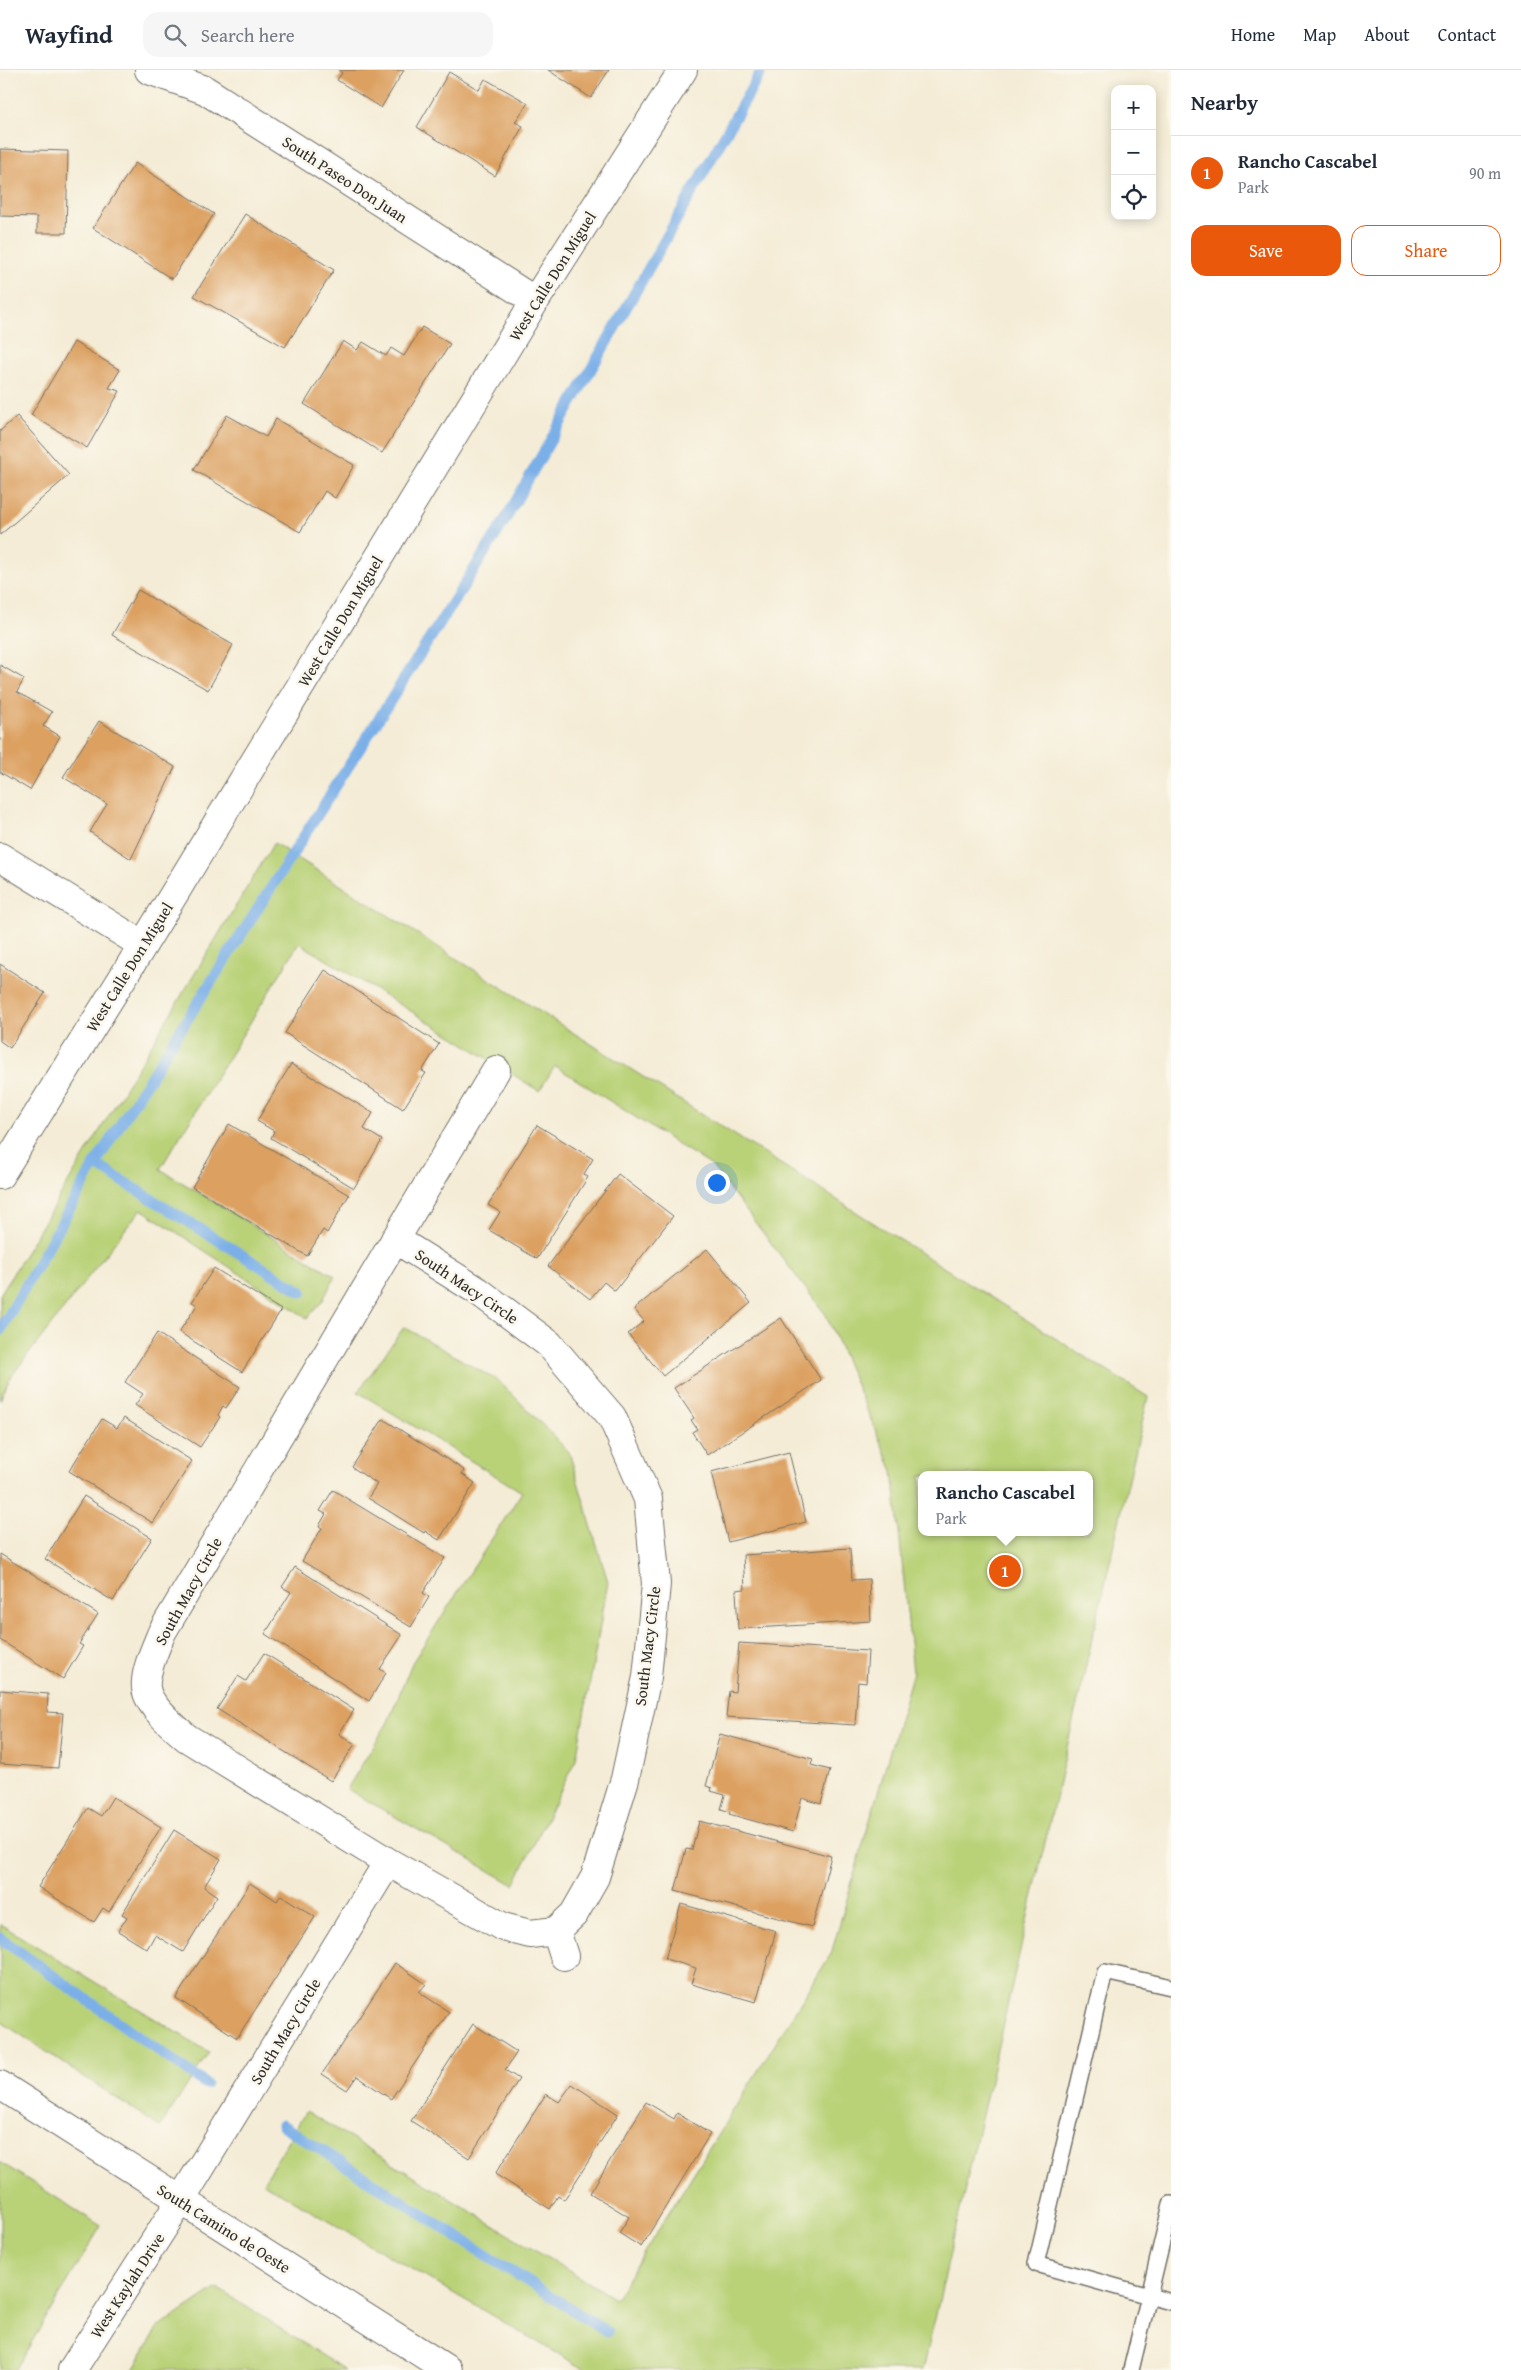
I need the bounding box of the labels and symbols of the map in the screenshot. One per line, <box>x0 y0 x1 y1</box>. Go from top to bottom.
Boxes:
street label: South Paseo Don Juan <box>278 129 412 229</box>
street label: West Calle Don Miguel <box>502 206 602 345</box>
street label: West Calle Don Miguel <box>291 551 389 691</box>
street label: West Calle Don Miguel <box>79 897 179 1036</box>
your location <box>704 1170 730 1196</box>
street label: South Macy Circle <box>410 1242 524 1330</box>
street label: South Macy Circle <box>148 1533 228 1649</box>
pin: 1 <box>989 1552 1021 1590</box>
street label: South Macy Circle <box>628 1585 666 1707</box>
street label: South Macy Circle <box>244 1973 326 2089</box>
street label: South Camino de Oeste <box>153 2177 295 2279</box>
street label: West Kaylah Drive <box>84 2228 170 2342</box>

